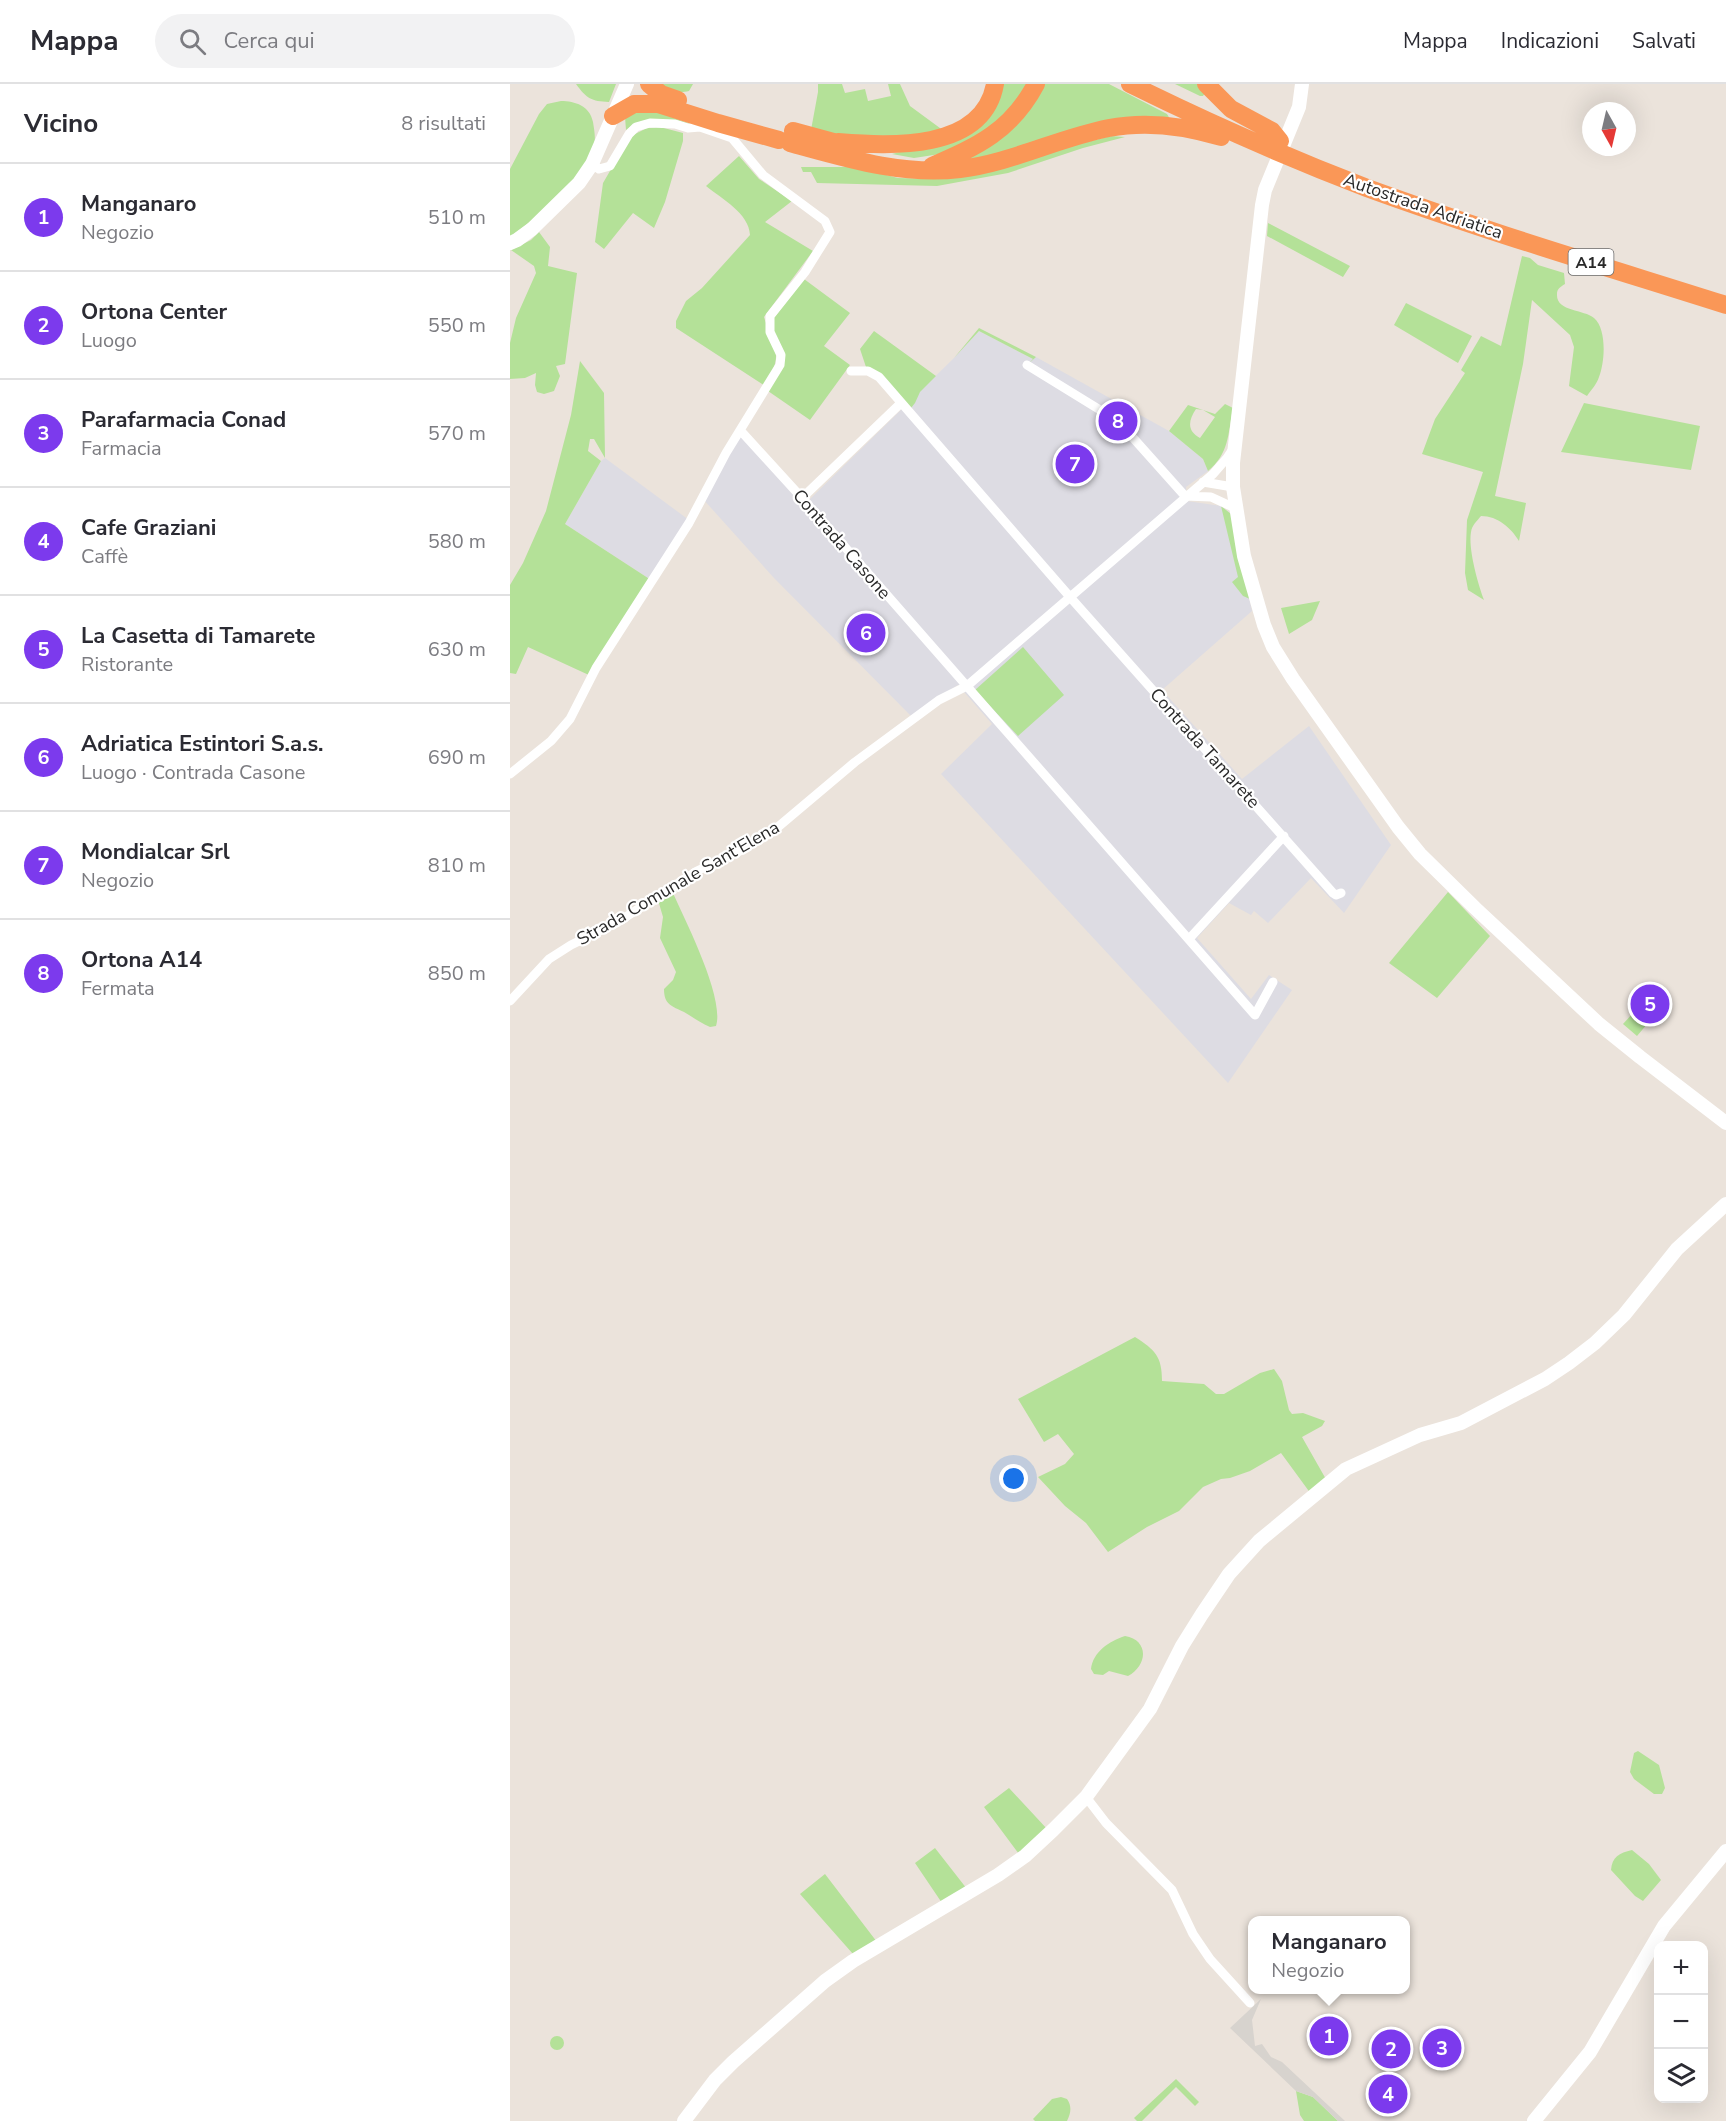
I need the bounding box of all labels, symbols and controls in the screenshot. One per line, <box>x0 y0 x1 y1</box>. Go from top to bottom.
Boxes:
search box <box>155 14 575 68</box>
text: Mappa <box>30 22 119 60</box>
icon: search <box>176 25 209 58</box>
text: Cerca qui <box>224 26 315 56</box>
text: Mappa <box>1403 27 1468 55</box>
text: Indicazioni <box>1501 27 1599 55</box>
text: Salvati <box>1632 27 1696 55</box>
north arrow <box>1582 102 1636 156</box>
text: Vicino <box>24 106 98 141</box>
text: 8 risultati <box>401 110 486 137</box>
street label: Autostrada Adriatica <box>1340 167 1506 245</box>
text: Manganaro <box>81 189 196 219</box>
text: 1 <box>38 204 50 231</box>
text: 510 m <box>428 204 486 231</box>
text: Negozio <box>81 219 154 246</box>
road number: A14 <box>1568 249 1614 275</box>
text: Ortona Center <box>81 297 227 327</box>
text: 2 <box>38 312 50 339</box>
text: 550 m <box>428 312 486 339</box>
text: Luogo <box>81 327 137 354</box>
pin: 8 <box>1098 398 1138 444</box>
text: Parafarmacia Conad <box>81 405 286 435</box>
text: 3 <box>38 420 50 447</box>
text: 570 m <box>428 420 486 447</box>
text: Farmacia <box>81 435 162 462</box>
pin: 7 <box>1056 442 1094 487</box>
street label: Contrada Casone <box>788 484 896 604</box>
text: Cafe Graziani <box>81 513 216 543</box>
text: 4 <box>38 528 50 555</box>
text: 580 m <box>428 528 486 555</box>
text: Caffè <box>81 543 128 570</box>
pin: 6 <box>846 610 886 656</box>
text: La Casetta di Tamarete <box>81 621 315 651</box>
text: 5 <box>38 636 50 663</box>
text: 630 m <box>428 636 486 663</box>
text: Ristorante <box>81 651 173 678</box>
street label: Contrada Tamarete <box>1144 683 1266 813</box>
text: Adriatica Estintori S.a.s. <box>81 729 324 759</box>
text: 6 <box>38 744 50 771</box>
text: 690 m <box>428 744 486 771</box>
text: Luogo · Contrada Casone <box>81 759 305 786</box>
street label: Strada Comunale Sant'Elena <box>572 815 784 951</box>
text: Mondialcar Srl <box>81 837 230 867</box>
text: 7 <box>38 852 50 879</box>
text: 810 m <box>428 852 486 879</box>
text: Negozio <box>81 867 154 894</box>
text: Ortona A14 <box>81 945 202 975</box>
text: 8 <box>38 960 50 987</box>
text: 850 m <box>428 960 486 987</box>
text: Fermata <box>81 975 155 1002</box>
pin: 5 <box>1630 982 1670 1026</box>
your location <box>999 1464 1028 1493</box>
popup <box>1248 1916 1410 1994</box>
text: Manganaro <box>1271 1927 1387 1957</box>
map controls <box>1654 1941 1708 2103</box>
button: + <box>1654 1941 1708 1995</box>
text: Negozio <box>1271 1957 1344 1984</box>
button: − <box>1654 1995 1708 2049</box>
pin: 1 <box>1310 2014 1348 2058</box>
pin: 2 <box>1372 2026 1410 2072</box>
pin: 3 <box>1422 2026 1462 2070</box>
button: layers <box>1654 2049 1708 2103</box>
pin: 4 <box>1368 2072 1408 2116</box>

